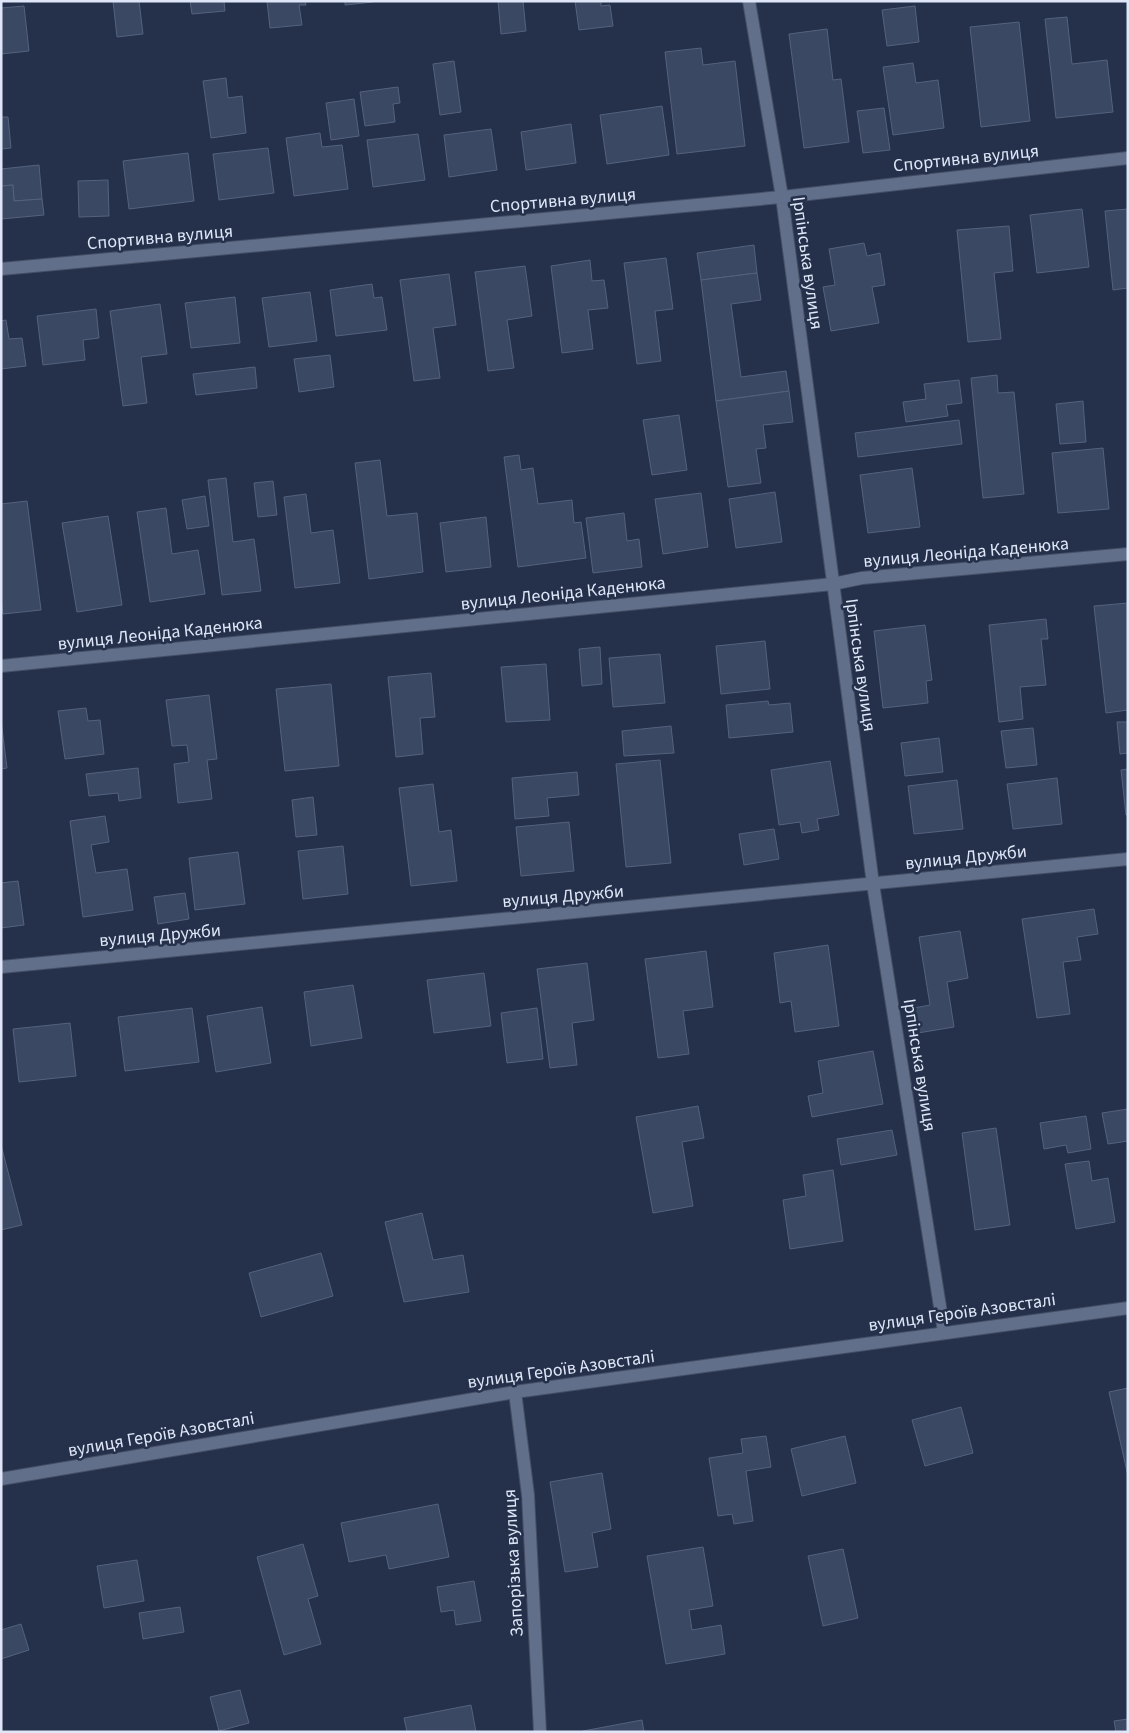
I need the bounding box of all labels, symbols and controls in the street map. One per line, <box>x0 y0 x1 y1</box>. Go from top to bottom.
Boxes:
street label: Спортивна вулиця <box>892 138 1040 179</box>
street label: Спортивна вулиця <box>489 182 637 219</box>
street label: Ірпінська вулиця <box>786 195 829 331</box>
street label: Спортивна вулиця <box>86 219 234 256</box>
street label: вулиця Леоніда Каденюка <box>862 531 1070 574</box>
street label: вулиця Леоніда Каденюка <box>459 570 667 617</box>
street label: Ірпінська вулиця <box>839 597 882 733</box>
street label: вулиця Леоніда Каденюка <box>56 610 264 657</box>
street label: вулиця Дружби <box>904 839 1028 876</box>
street label: вулиця Дружби <box>501 879 625 914</box>
street label: вулиця Дружби <box>98 918 222 953</box>
street label: Ірпінська вулиця <box>897 997 942 1133</box>
street label: вулиця Героїв Азовсталі <box>867 1287 1057 1338</box>
street label: вулиця Героїв Азовсталі <box>466 1344 656 1395</box>
street label: вулиця Героїв Азовсталі <box>66 1406 256 1463</box>
street label: Запорізька вулиця <box>497 1488 530 1638</box>

